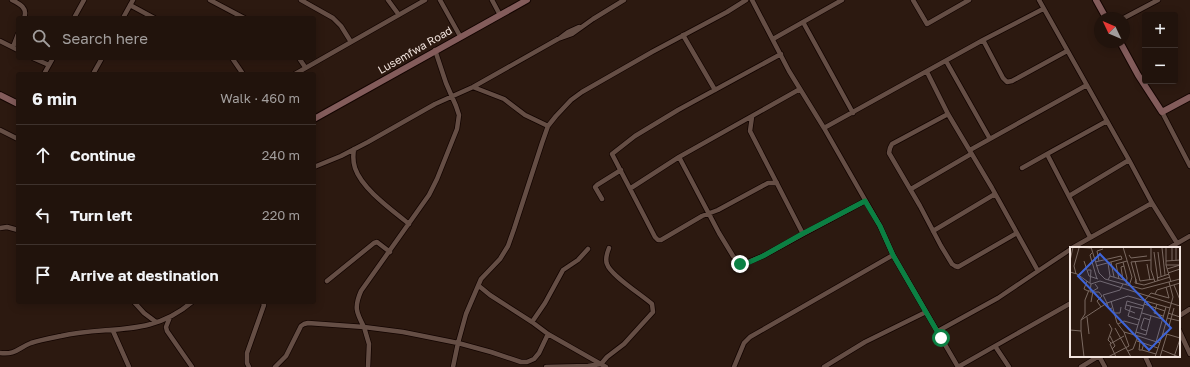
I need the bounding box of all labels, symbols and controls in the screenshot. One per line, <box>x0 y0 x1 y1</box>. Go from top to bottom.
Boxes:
north arrow <box>1094 12 1130 48</box>
map controls <box>1142 12 1178 84</box>
button: + <box>1142 12 1178 48</box>
search box <box>16 16 316 60</box>
street label: Lusemfwa Road <box>375 23 454 76</box>
icon: search <box>30 27 52 49</box>
text: Search here <box>62 29 148 47</box>
button: − <box>1142 48 1178 84</box>
text: 6 min <box>32 88 77 109</box>
text: Walk · 460 m <box>220 90 300 106</box>
icon: ahead <box>32 144 54 166</box>
text: Continue <box>70 146 136 164</box>
text: 240 m <box>262 147 300 163</box>
icon: left <box>32 204 54 226</box>
text: Turn left <box>70 206 132 224</box>
text: 220 m <box>262 207 300 223</box>
inset map <box>1070 247 1180 357</box>
route end <box>731 255 749 273</box>
icon: arrive <box>32 264 54 286</box>
text: Arrive at destination <box>70 266 219 284</box>
route start <box>932 329 950 347</box>

